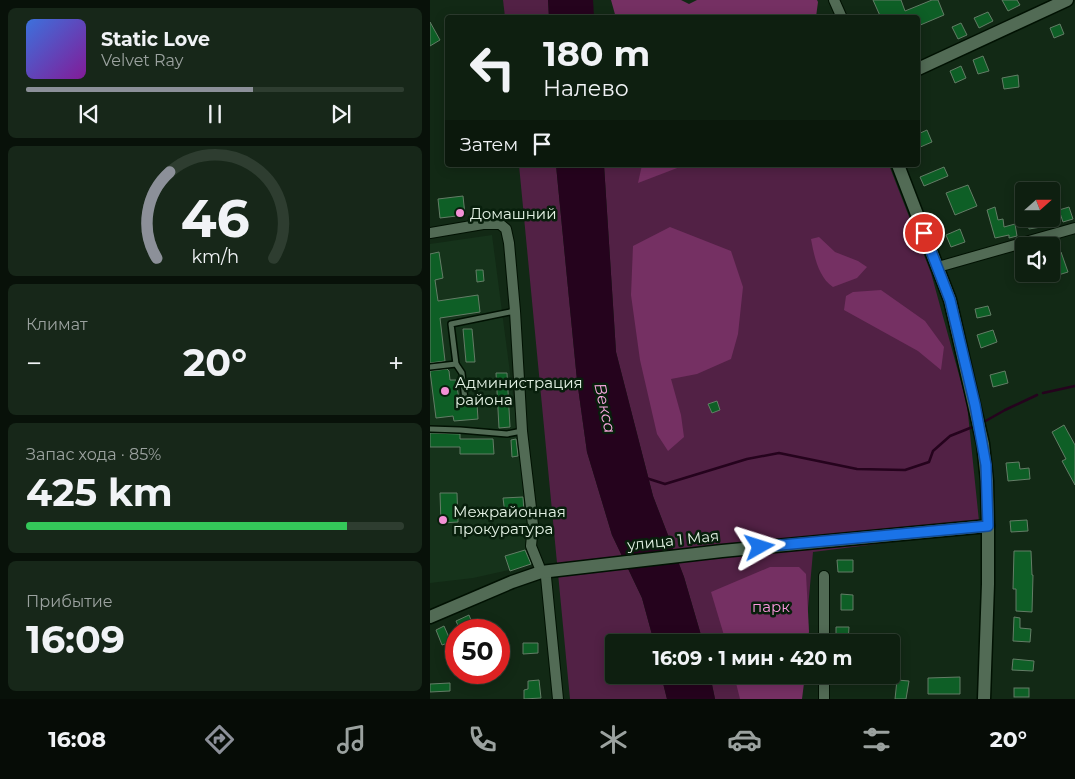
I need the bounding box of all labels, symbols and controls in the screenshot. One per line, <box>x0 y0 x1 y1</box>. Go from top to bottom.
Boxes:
text: Static Love <box>101 28 210 51</box>
text: 180 m <box>543 32 650 75</box>
icon: left <box>460 35 525 100</box>
text: Velvet Ray <box>101 51 183 70</box>
text: Налево <box>543 75 629 102</box>
icon: previous <box>75 100 103 128</box>
icon: pause <box>201 100 229 128</box>
icon: next <box>327 100 355 128</box>
icon: arrive <box>528 130 556 158</box>
text: Затем <box>460 133 518 156</box>
north arrow <box>1015 182 1060 228</box>
map controls <box>1015 182 1060 282</box>
text: 46 <box>181 187 249 250</box>
place label: Домашний <box>470 204 557 223</box>
marker: Домашний <box>454 207 466 219</box>
pin <box>903 212 945 254</box>
icon: arrive <box>910 219 938 247</box>
button: sound <box>1015 237 1060 282</box>
text: km/h <box>191 246 239 267</box>
text: Климат <box>26 315 88 334</box>
text: 20° <box>183 339 247 386</box>
text: − <box>26 346 42 380</box>
text: + <box>388 346 404 380</box>
place label: Администрация района <box>455 373 583 409</box>
water label: Векса <box>590 381 620 435</box>
marker: Администрация района <box>439 385 451 397</box>
text: Запас хода · 85% <box>26 445 161 464</box>
text: 425 km <box>26 469 173 516</box>
place label: Межрайонная прокуратура <box>453 502 566 538</box>
marker: Межрайонная прокуратура <box>437 514 449 526</box>
position arrow <box>733 520 785 572</box>
street label: улица 1 Мая <box>625 526 720 554</box>
text: Прибытие <box>26 592 113 611</box>
park label: парк <box>752 597 790 616</box>
text: 16:09 <box>26 616 125 663</box>
speed limit sign: 50 <box>445 619 510 684</box>
text: 16:09 · 1 мин · 420 m <box>652 647 853 670</box>
icon: directions <box>202 722 237 757</box>
icon: music <box>334 722 369 757</box>
icon: phone <box>465 722 500 757</box>
icon: climate <box>596 722 631 757</box>
icon: car <box>727 722 762 757</box>
icon: filters <box>859 722 894 757</box>
text: 16:08 <box>48 726 106 753</box>
text: 20° <box>990 726 1027 753</box>

